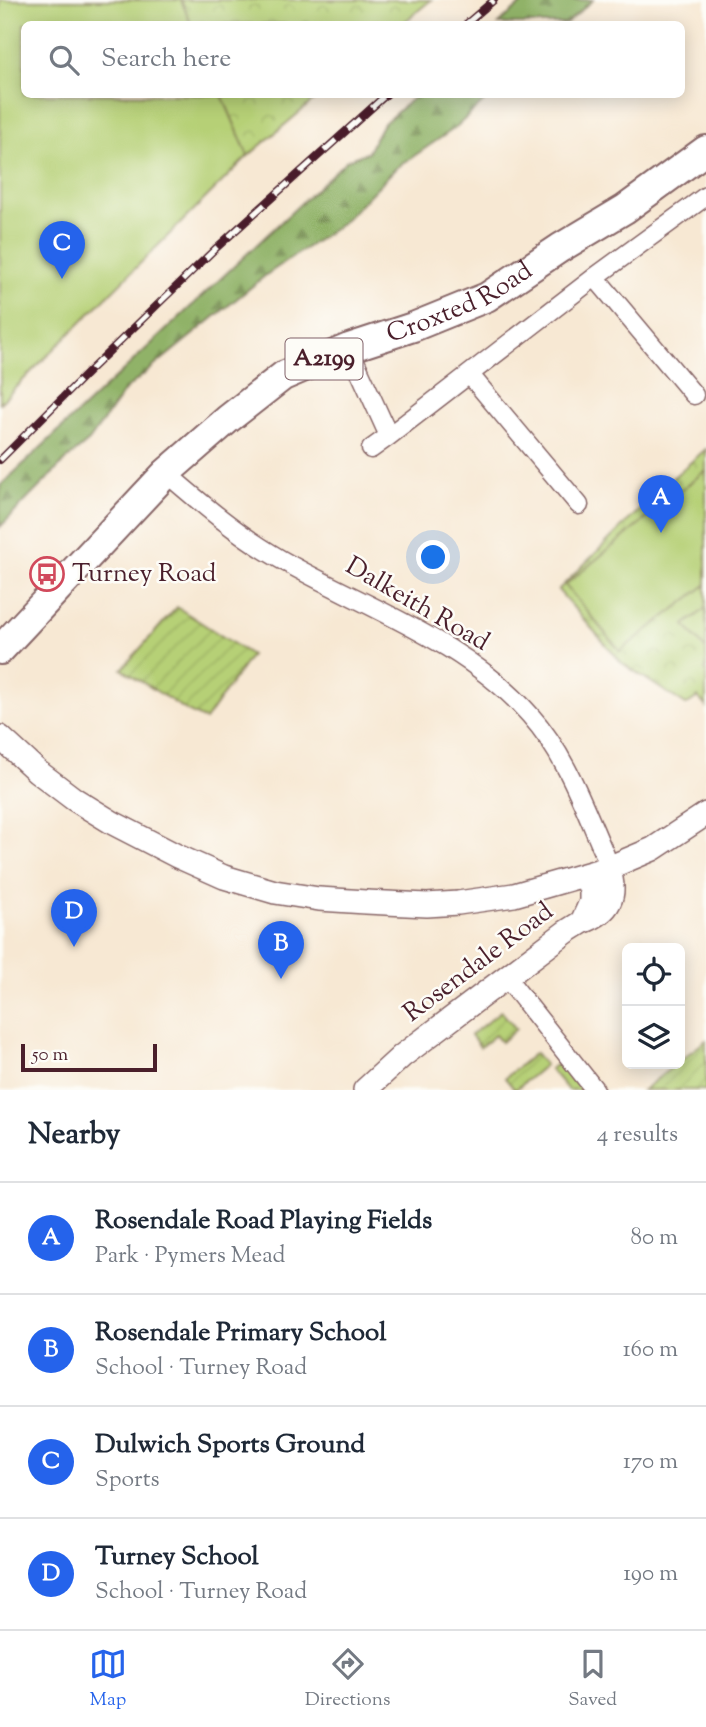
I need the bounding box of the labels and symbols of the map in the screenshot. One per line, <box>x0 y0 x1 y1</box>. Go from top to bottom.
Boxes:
pin: C <box>39 221 85 279</box>
street label: Croxted Road <box>382 253 540 353</box>
road number: A2199 <box>286 338 362 380</box>
pin: A <box>638 475 684 533</box>
your location <box>416 540 450 574</box>
street label: Dalkeith Road <box>338 549 496 661</box>
bus stop icon: Turney Road <box>28 555 66 593</box>
place label: Turney Road <box>72 556 217 593</box>
pin: D <box>51 889 97 947</box>
street label: Rosendale Road <box>396 894 562 1032</box>
pin: B <box>258 921 304 979</box>
scale bar <box>21 1041 158 1073</box>

